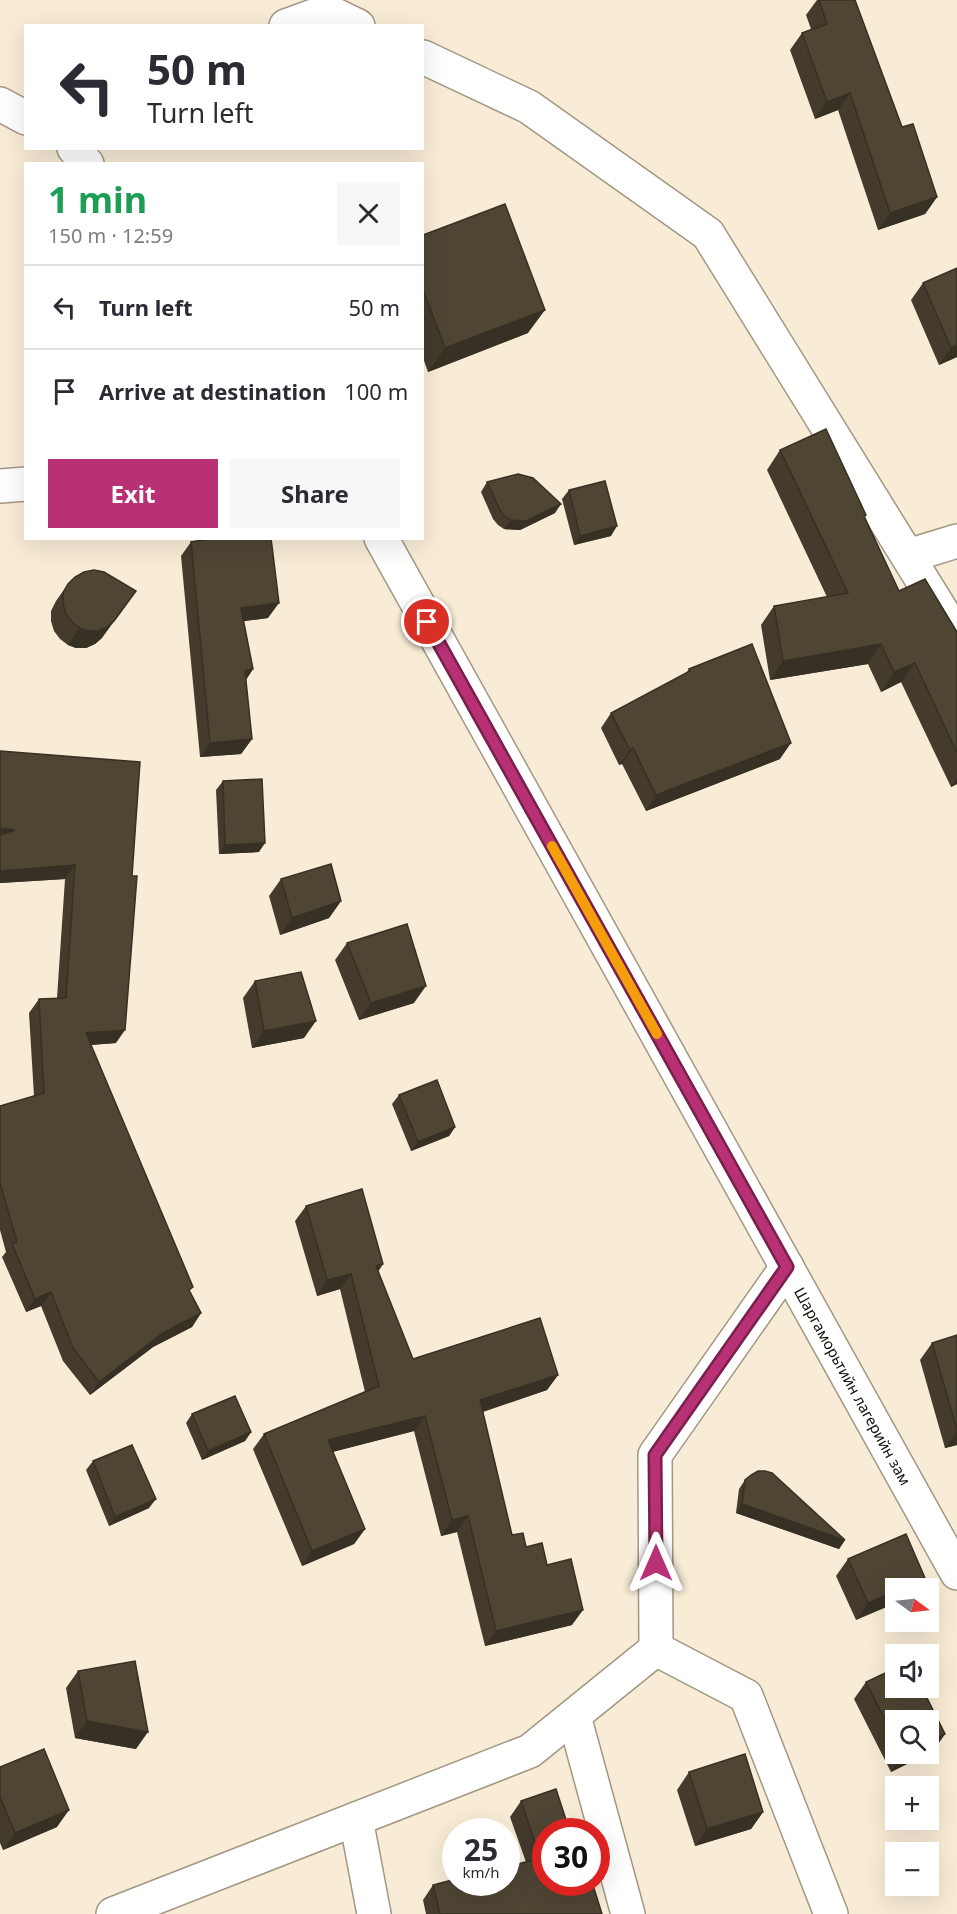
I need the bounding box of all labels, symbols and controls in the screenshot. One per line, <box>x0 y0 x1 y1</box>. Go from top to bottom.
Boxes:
text: 50 m <box>147 40 247 97</box>
icon: left <box>48 48 126 126</box>
text: Turn left <box>147 94 253 131</box>
text: 1 min <box>48 175 147 224</box>
button: close <box>337 182 400 245</box>
text: 150 m · 12:59 <box>48 222 173 249</box>
icon: left <box>48 291 81 324</box>
text: Turn left <box>99 292 193 322</box>
text: 50 m <box>349 292 400 322</box>
icon: arrive <box>48 375 81 408</box>
text: Arrive at destination <box>99 376 326 406</box>
text: 100 m <box>344 376 408 406</box>
button: Exit <box>48 459 218 528</box>
button: Share <box>230 459 400 528</box>
pin <box>401 596 452 647</box>
icon: arrive <box>410 605 443 638</box>
street label: Шаргаморьтийн лагерийн зам <box>790 1283 916 1489</box>
position arrow <box>624 1531 688 1595</box>
north arrow <box>885 1578 939 1632</box>
map controls <box>885 1578 939 1896</box>
button: sound <box>885 1644 939 1698</box>
button: search <box>885 1710 939 1764</box>
button: + <box>885 1776 939 1830</box>
speed limit sign: 30 <box>532 1818 610 1896</box>
text: 25 <box>464 1829 498 1870</box>
button: − <box>885 1842 939 1896</box>
text: km/h <box>463 1862 499 1882</box>

